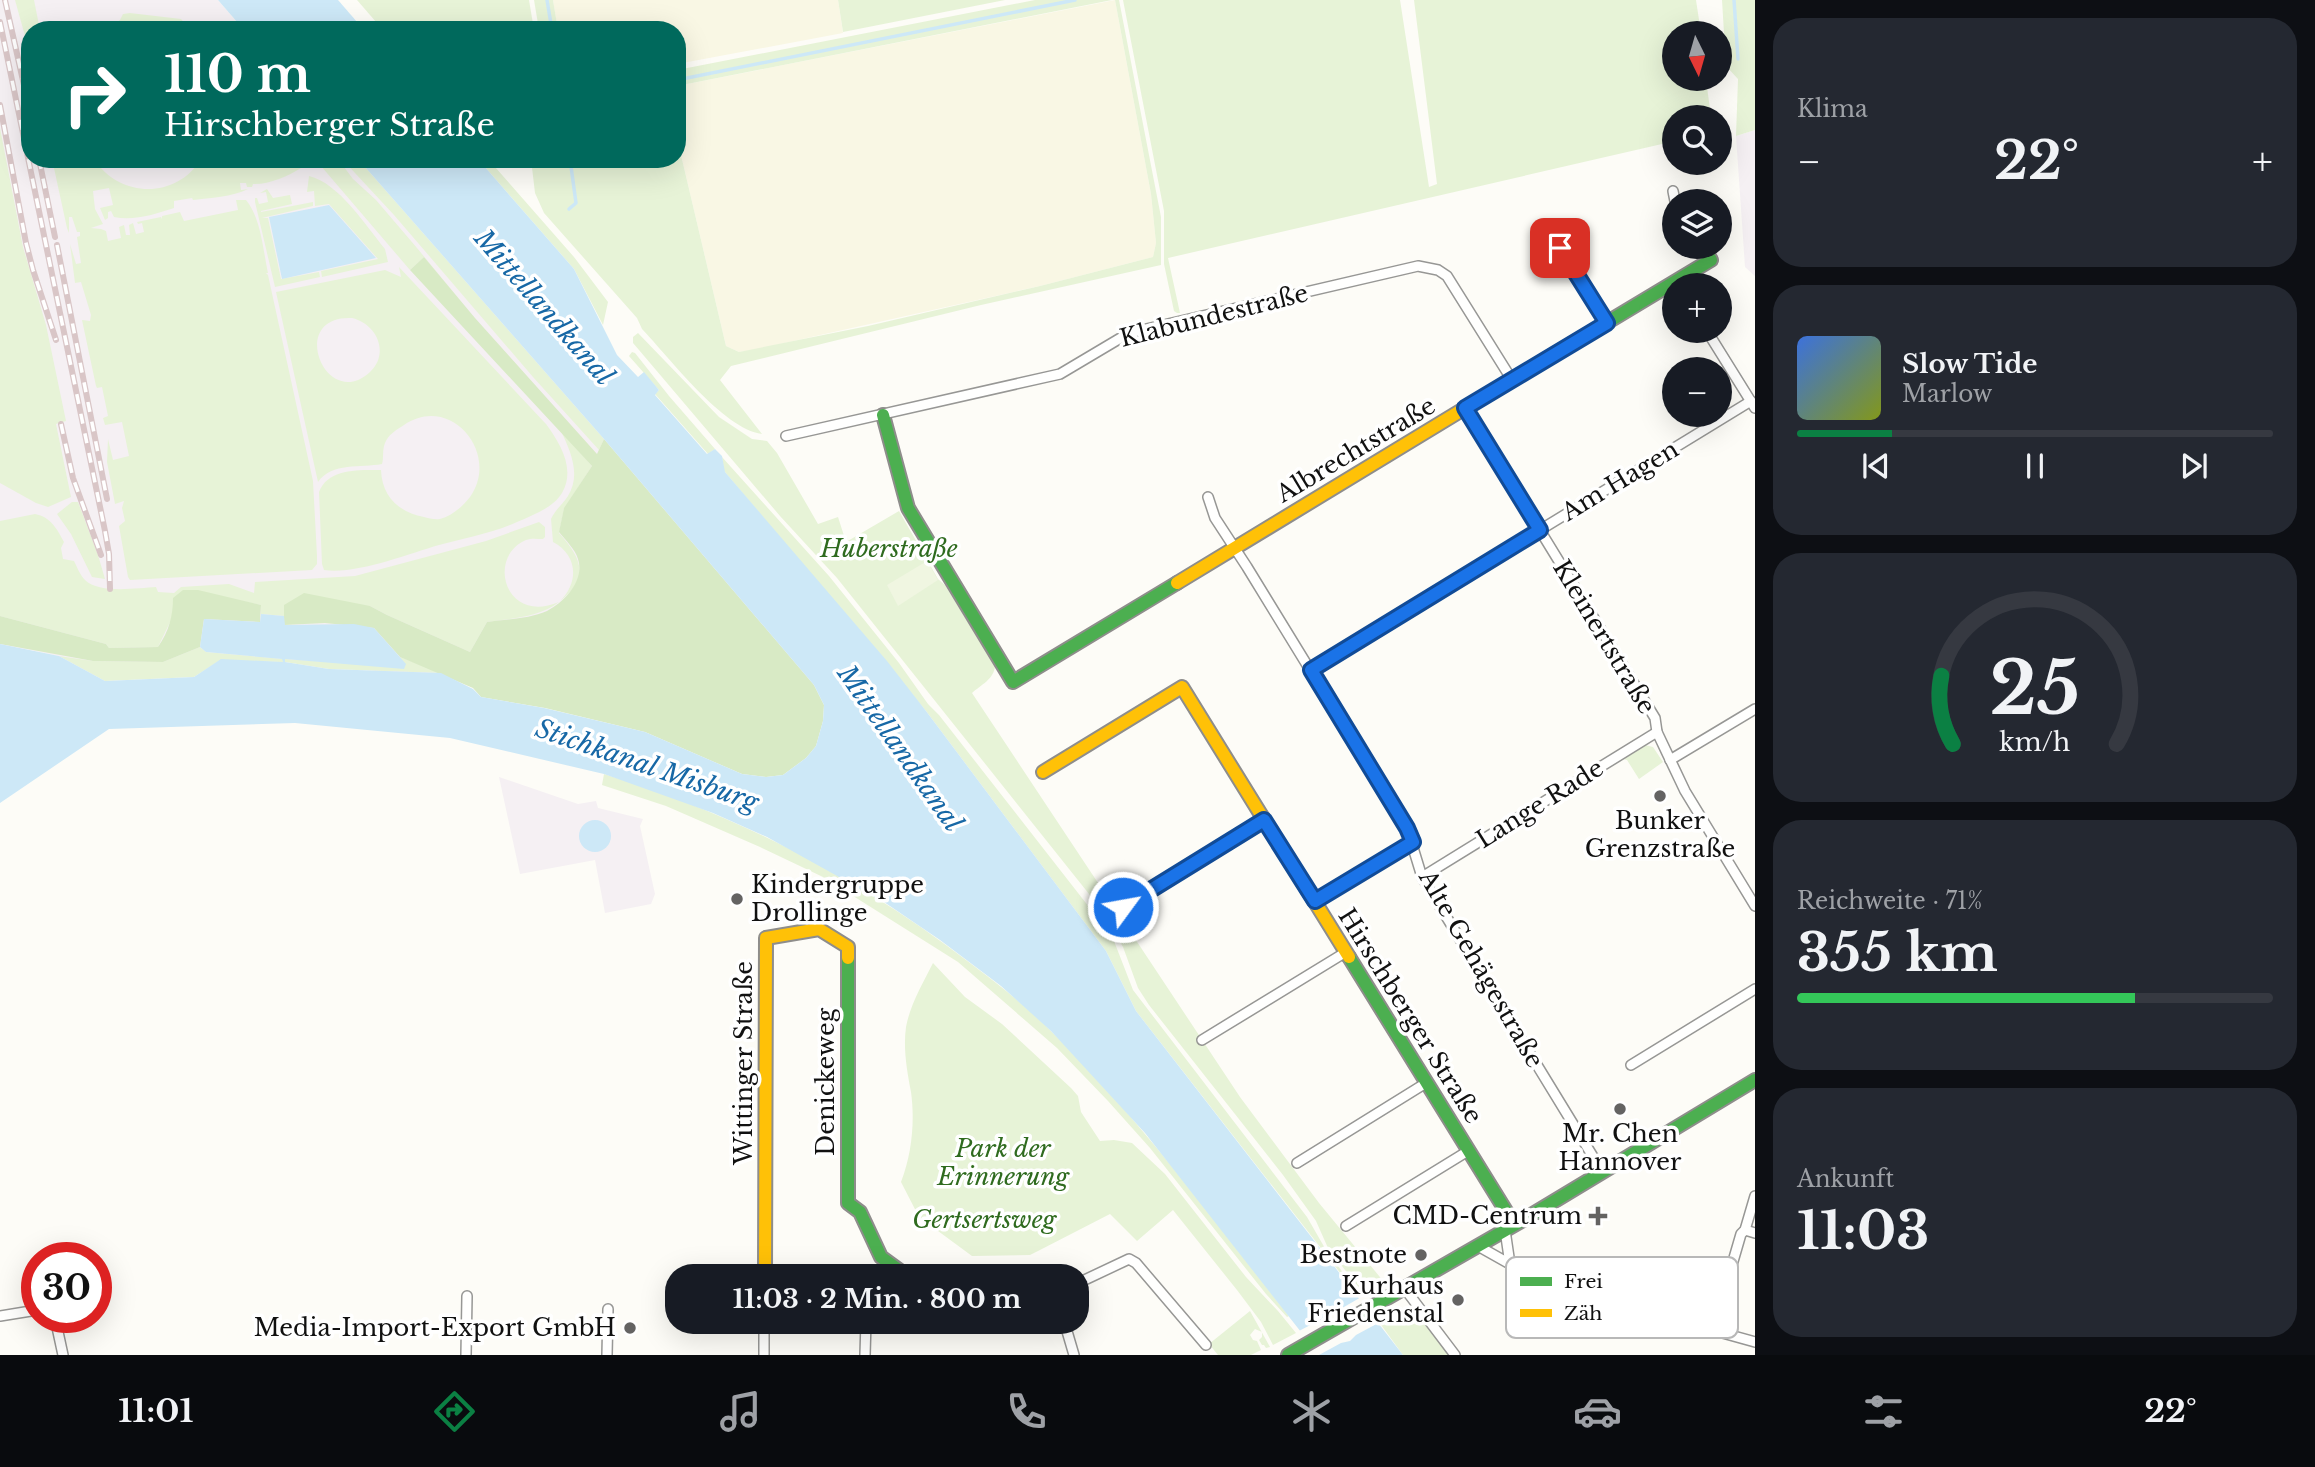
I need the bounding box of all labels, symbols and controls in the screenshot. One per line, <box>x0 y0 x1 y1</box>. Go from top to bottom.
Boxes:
north arrow <box>1662 21 1732 91</box>
map controls <box>1662 21 1732 427</box>
text: 110 m <box>164 44 311 105</box>
icon: right <box>49 49 140 140</box>
text: Klima <box>1797 95 1868 123</box>
text: Hirschberger Straße <box>164 105 495 145</box>
button: search <box>1662 105 1732 175</box>
text: 22° <box>1994 129 2079 193</box>
text: − <box>1797 138 1821 185</box>
text: + <box>2252 138 2273 185</box>
button: layers <box>1662 189 1732 259</box>
pin <box>1530 218 1590 278</box>
water label: Mittellandkanal <box>467 222 621 392</box>
icon: arrive <box>1541 229 1579 267</box>
button: + <box>1662 273 1732 343</box>
street label: Klabundestraße <box>1117 278 1311 353</box>
text: Slow Tide <box>1902 348 2038 380</box>
button: − <box>1662 357 1732 427</box>
text: Marlow <box>1902 380 1992 408</box>
street label: Albrechtstraße <box>1270 391 1440 509</box>
street label: Am Hagen <box>1555 434 1683 527</box>
icon: previous <box>1857 447 1895 485</box>
icon: pause <box>2016 447 2054 485</box>
icon: next <box>2175 447 2213 485</box>
park label: Huberstraße <box>819 534 958 563</box>
street label: Kleinertstraße <box>1547 555 1662 719</box>
text: 25 <box>1990 643 2080 734</box>
water label: Mittellandkanal <box>830 658 970 838</box>
water label: Stichkanal Misburg <box>531 712 764 819</box>
text: km/h <box>2000 726 2070 757</box>
street label: Lange Rade <box>1471 753 1609 854</box>
marker: Bunker Grenzstraße <box>1652 788 1668 804</box>
place label: Bunker Grenzstraße <box>1585 806 1735 863</box>
street label: Alte Gehägestraße <box>1413 864 1550 1073</box>
place label: Kindergruppe Drollinge <box>751 870 924 927</box>
position arrow <box>1086 870 1160 944</box>
text: Reichweite · 71% <box>1797 887 1983 915</box>
marker: Kindergruppe Drollinge <box>729 891 745 907</box>
street label: Hirschberger Straße <box>1332 903 1488 1129</box>
text: 355 km <box>1797 921 1998 985</box>
street label: Wittinger Straße <box>729 961 758 1166</box>
street label: Denickeweg <box>811 1007 840 1156</box>
marker: Mr. Chen Hannover <box>1612 1101 1628 1117</box>
place label: Mr. Chen Hannover <box>1558 1119 1682 1176</box>
park label: Park der Erinnerung <box>936 1134 1070 1191</box>
text: Ankunft <box>1797 1165 1894 1193</box>
text: 11:03 <box>1797 1199 1930 1263</box>
place label: CMD-Centrum <box>1392 1201 1582 1230</box>
park label: Gertsertsweg <box>912 1205 1058 1234</box>
marker: CMD-Centrum <box>1588 1206 1608 1226</box>
place label: Bestnote <box>1300 1240 1407 1269</box>
speed limit sign: 30 <box>21 1242 112 1333</box>
marker: Bestnote <box>1413 1247 1429 1263</box>
legend <box>1506 1257 1738 1338</box>
text: Frei <box>1564 1270 1603 1293</box>
place label: Kurhaus Friedenstal <box>1307 1271 1444 1328</box>
text: 11:03 · 2 Min. · 800 m <box>733 1283 1021 1315</box>
marker: Kurhaus Friedenstal <box>1450 1292 1466 1308</box>
text: Zäh <box>1564 1302 1602 1325</box>
place label: Media-Import-Export GmbH <box>254 1313 616 1342</box>
marker: Media-Import-Export GmbH <box>622 1320 638 1336</box>
icon: directions <box>430 1387 479 1436</box>
icon: music <box>716 1387 765 1436</box>
icon: phone <box>1002 1387 1051 1436</box>
icon: climate <box>1287 1387 1336 1436</box>
icon: car <box>1573 1387 1622 1436</box>
icon: filters <box>1859 1387 1908 1436</box>
text: 11:01 <box>118 1391 193 1431</box>
text: 22° <box>2144 1391 2197 1431</box>

